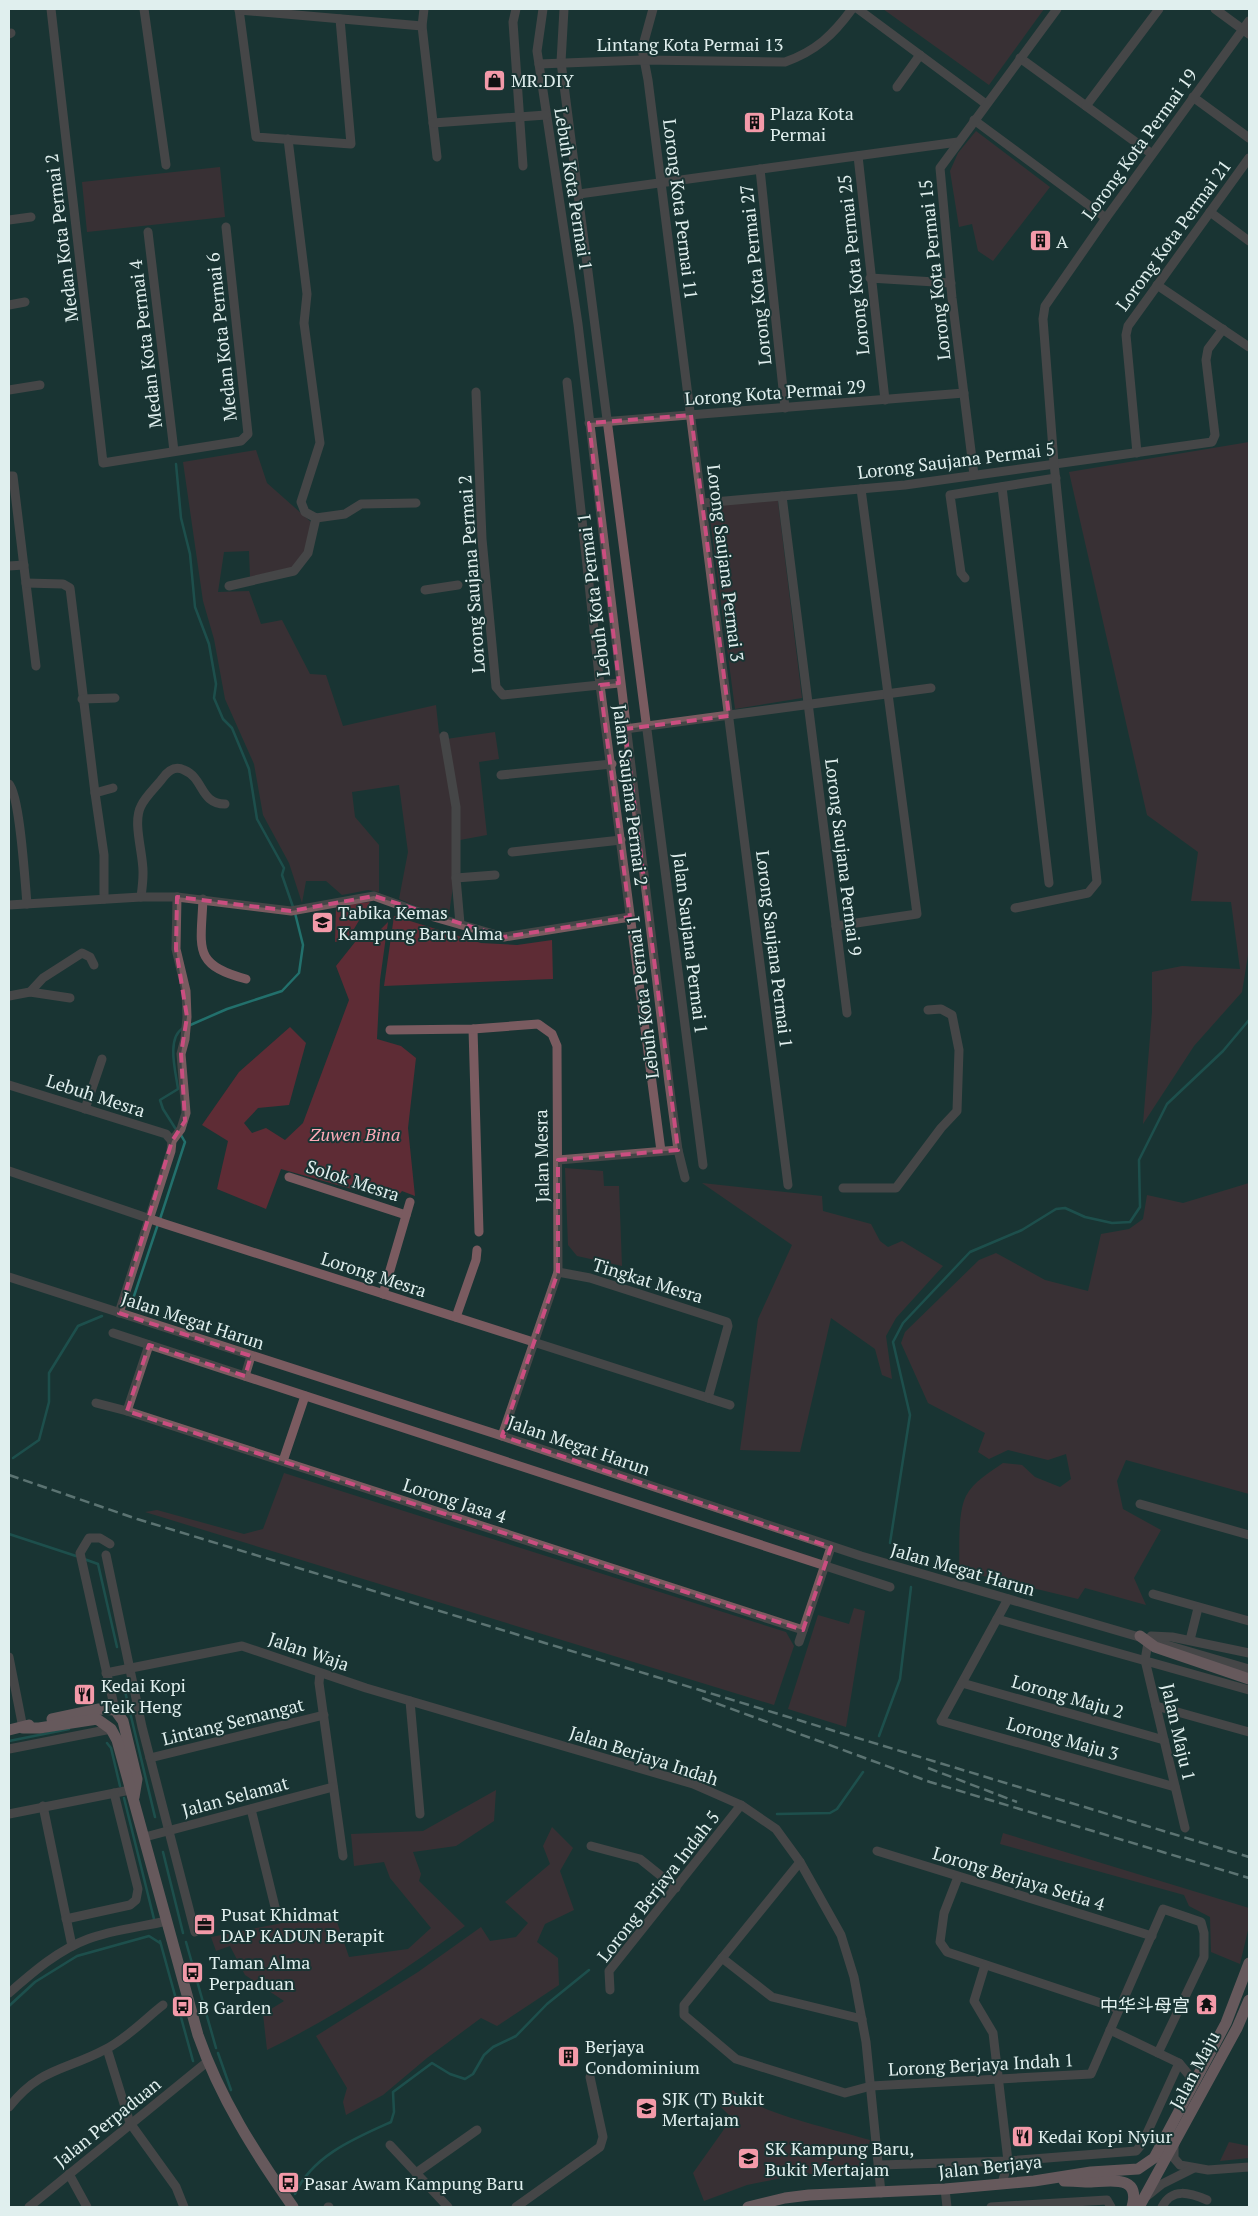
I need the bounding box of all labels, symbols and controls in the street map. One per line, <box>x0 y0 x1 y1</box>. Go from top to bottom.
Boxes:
street label: Lintang Kota Permai 13 <box>597 32 783 56</box>
street label: Lorong Kota Permai 19 <box>1076 63 1202 225</box>
shop icon: MR.DIY <box>483 68 507 92</box>
place label: MR.DIY <box>511 68 574 92</box>
place label: Plaza Kota Permai <box>770 101 854 146</box>
street label: Lebuh Kota Permai 1 <box>549 106 599 272</box>
building icon: Plaza Kota Permai <box>742 111 766 135</box>
street label: Lorong Kota Permai 11 <box>658 117 704 301</box>
street label: Medan Kota Permai 2 <box>39 152 83 324</box>
street label: Lorong Kota Permai 21 <box>1110 154 1236 316</box>
street label: Lorong Kota Permai 25 <box>832 173 874 357</box>
street label: Lorong Kota Permai 15 <box>913 178 955 362</box>
street label: Lorong Kota Permai 27 <box>734 183 776 367</box>
building icon: A <box>1028 229 1052 253</box>
place label: A <box>1056 229 1069 253</box>
street label: Medan Kota Permai 6 <box>200 251 242 423</box>
street label: Medan Kota Permai 4 <box>123 258 167 430</box>
street label: Lorong Kota Permai 29 <box>684 374 866 410</box>
street label: Lorong Saujana Permai 5 <box>856 436 1056 484</box>
street label: Lorong Saujana Permai 3 <box>702 463 750 663</box>
street label: Lorong Saujana Permai 2 <box>452 474 490 674</box>
street label: Lebuh Kota Permai 1 <box>571 512 615 678</box>
street label: Jalan Saujana Permai 2 <box>608 703 654 887</box>
street label: Lorong Saujana Permai 9 <box>820 757 868 957</box>
street label: Lorong Saujana Permai 1 <box>751 849 799 1049</box>
street label: Jalan Saujana Permai 1 <box>668 851 714 1035</box>
place label: Tabika Kemas Kampung Baru Alma <box>338 900 503 945</box>
school or university icon: Tabika Kemas Kampung Baru Alma <box>310 910 334 934</box>
street label: Lebuh Kota Permai 1 <box>620 914 664 1080</box>
street label: Lebuh Mesra <box>44 1068 148 1122</box>
street label: Jalan Mesra <box>528 1109 554 1203</box>
park label: Zuwen Bina <box>310 1122 400 1146</box>
street label: Solok Mesra <box>303 1154 403 1206</box>
street label: Lorong Mesra <box>318 1246 430 1302</box>
street label: Tingkat Mesra <box>590 1252 706 1308</box>
street label: Jalan Megat Harun <box>118 1286 268 1355</box>
street label: Jalan Megat Harun <box>505 1409 654 1481</box>
street label: Lorong Jasa 4 <box>400 1472 510 1528</box>
street label: Jalan Megat Harun <box>888 1537 1038 1601</box>
street label: Jalan Waja <box>265 1626 353 1676</box>
street label: Lorong Maju 2 <box>1009 1669 1127 1723</box>
place label: Kedai Kopi Teik Heng <box>101 1673 186 1718</box>
street label: Jalan Maju 1 <box>1156 1681 1202 1783</box>
restaurant icon: Kedai Kopi Teik Heng <box>73 1683 97 1707</box>
street label: Lintang Semangat <box>159 1692 307 1750</box>
street label: Lorong Maju 3 <box>1004 1711 1122 1765</box>
street label: Jalan Berjaya Indah <box>566 1720 722 1791</box>
street label: Jalan Selamat <box>179 1770 291 1822</box>
street label: Lorong Berjaya Indah 5 <box>591 1805 725 1967</box>
street label: Lorong Berjaya Setia 4 <box>930 1840 1108 1916</box>
place label: Pusat Khidmat DAP KADUN Berapit <box>221 1902 385 1947</box>
office icon: Pusat Khidmat DAP KADUN Berapit <box>193 1912 217 1936</box>
place label: Taman Alma Perpaduan <box>209 1950 310 1995</box>
bus stop icon: Taman Alma Perpaduan <box>181 1960 205 1984</box>
place label: 中华斗母宫 <box>1100 1993 1190 2017</box>
temple icon: 中华斗母宫 <box>1194 1993 1218 2017</box>
bus stop icon: B Garden <box>170 1995 194 2019</box>
place label: B Garden <box>198 1995 272 2019</box>
street label: Jalan Maju <box>1163 2027 1225 2113</box>
place label: Berjaya Condominium <box>585 2034 700 2079</box>
building icon: Berjaya Condominium <box>557 2044 581 2068</box>
street label: Lorong Berjaya Indah 1 <box>888 2047 1074 2081</box>
street label: Jalan Perpaduan <box>49 2071 165 2172</box>
place label: SJK (T) Bukit Mertajam <box>662 2086 765 2131</box>
school or university icon: SJK (T) Bukit Mertajam <box>634 2096 658 2120</box>
restaurant icon: Kedai Kopi Nyiur <box>1010 2124 1034 2148</box>
place label: Kedai Kopi Nyiur <box>1038 2124 1172 2148</box>
place label: SK Kampung Baru, Bukit Mertajam <box>765 2136 914 2181</box>
school or university icon: SK Kampung Baru, Bukit Mertajam <box>737 2146 761 2170</box>
street label: Jalan Berjaya <box>937 2149 1043 2183</box>
bus stop icon: Pasar Awam Kampung Baru <box>276 2171 300 2195</box>
place label: Pasar Awam Kampung Baru <box>304 2171 524 2195</box>

